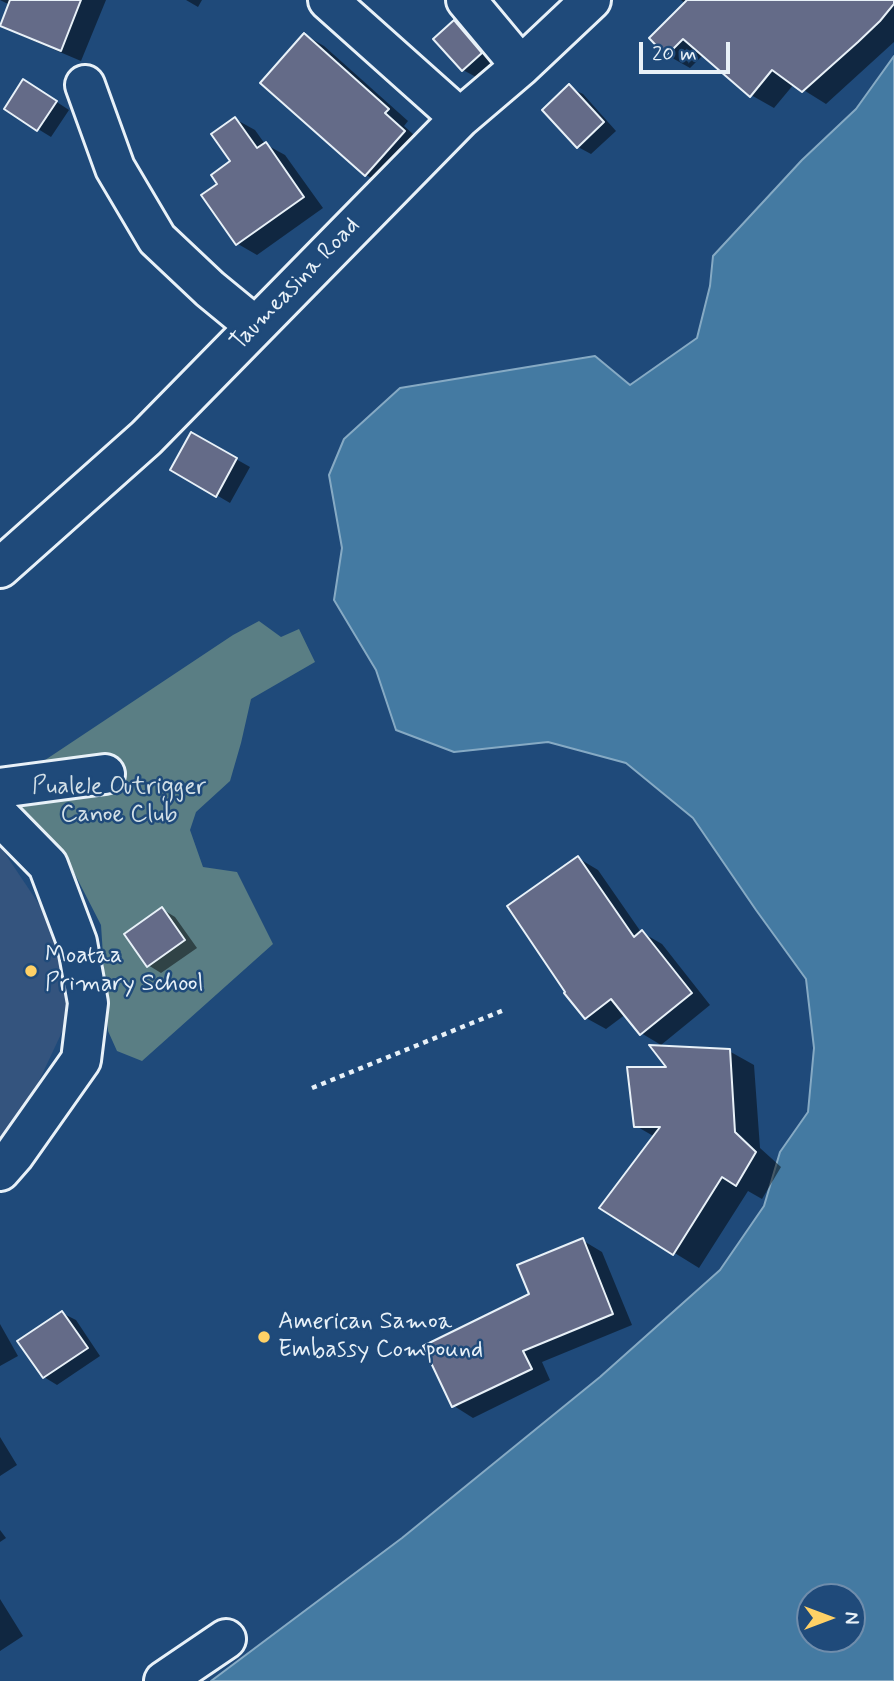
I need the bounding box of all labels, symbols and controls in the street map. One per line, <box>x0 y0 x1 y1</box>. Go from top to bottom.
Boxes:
scale bar <box>642 28 733 72</box>
text: 20 m <box>652 40 697 68</box>
street label: Taumeasina Road <box>225 212 367 358</box>
park label: Pualele Outrigger Canoe Club <box>32 774 206 830</box>
place label: Moataa Primary School <box>45 943 203 999</box>
marker: Moataa Primary School <box>23 963 39 979</box>
place label: American Samoa Embassy Compound <box>278 1309 483 1365</box>
marker: American Samoa Embassy Compound <box>256 1329 272 1345</box>
north arrow <box>796 1583 866 1653</box>
text: N <box>838 1612 863 1624</box>

